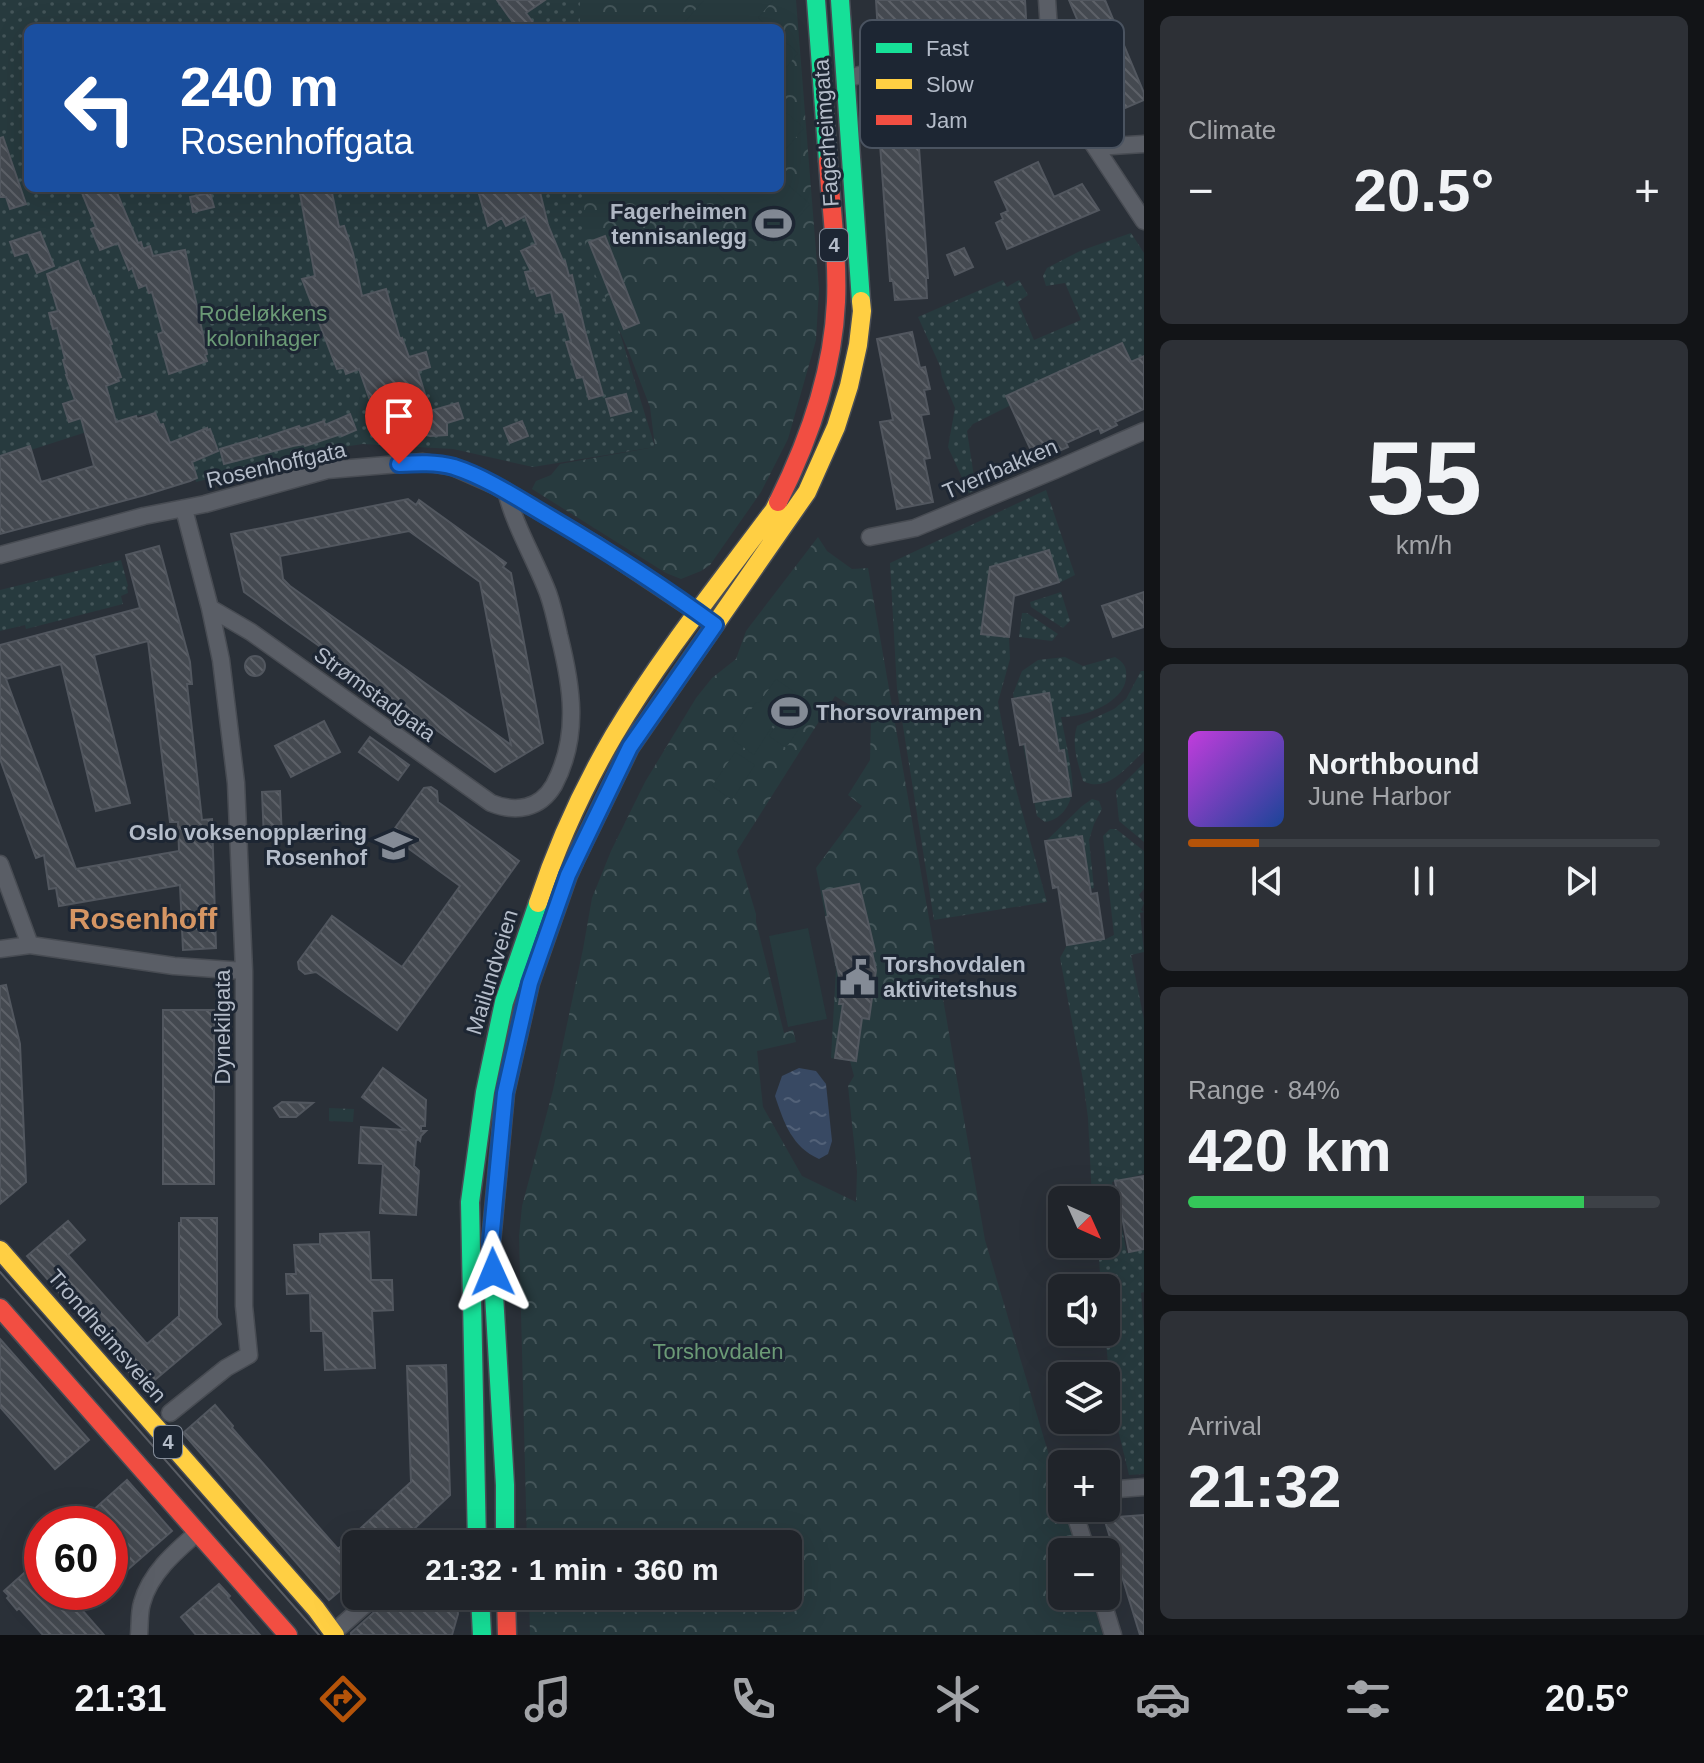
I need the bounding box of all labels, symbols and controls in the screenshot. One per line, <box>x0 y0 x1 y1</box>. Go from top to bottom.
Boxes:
legend <box>860 20 1124 148</box>
text: Fast <box>926 36 969 61</box>
text: 240 m <box>180 55 339 118</box>
icon: left <box>48 56 152 160</box>
street label: Fagerheimgata <box>808 58 844 208</box>
text: Slow <box>926 72 974 97</box>
text: Jam <box>926 108 968 133</box>
text: Climate <box>1188 115 1276 145</box>
text: Rosenhoffgata <box>180 121 414 162</box>
text: 20.5° <box>1354 157 1494 224</box>
text: − <box>1188 166 1214 215</box>
text: + <box>1634 166 1660 215</box>
place label: Fagerheimen tennisanlegg <box>610 199 747 249</box>
sports icon: Fagerheimen tennisanlegg <box>754 205 792 243</box>
road number: 4 <box>820 229 848 261</box>
park label: Rodeløkkens kolonihager <box>199 301 327 351</box>
pin <box>365 382 433 464</box>
icon: arrive <box>377 394 421 438</box>
text: 55 <box>1366 420 1482 536</box>
street label: Tverrbakken <box>939 434 1061 504</box>
street label: Rosenhoffgata <box>204 437 349 493</box>
text: km/h <box>1396 530 1452 560</box>
street label: Strømstadgata <box>309 641 441 747</box>
sports icon: Thorsovrampen <box>771 693 809 731</box>
place label: Thorsovrampen <box>816 700 982 725</box>
text: Northbound <box>1308 747 1480 780</box>
text: June Harbor <box>1308 781 1451 811</box>
place label: Oslo voksenopplæring Rosenhof <box>129 820 368 870</box>
school or university icon: Oslo voksenopplæring Rosenhof <box>374 826 412 864</box>
icon: previous <box>1245 859 1289 903</box>
icon: pause <box>1402 859 1446 903</box>
icon: next <box>1559 859 1603 903</box>
district label: Rosenhoff <box>69 902 218 935</box>
street label: Mailundveien <box>461 906 523 1038</box>
place label: Torshovdalen aktivitetshus <box>883 952 1026 1002</box>
public building icon: Torshovdalen aktivitetshus <box>838 958 876 996</box>
street label: Dynekilgata <box>210 969 235 1084</box>
text: Range · 84% <box>1188 1075 1340 1105</box>
text: 420 km <box>1188 1117 1392 1184</box>
north arrow <box>1048 1186 1120 1258</box>
map controls <box>1048 1186 1120 1610</box>
position arrow <box>451 1230 535 1314</box>
street label: Trondheimsveien <box>42 1264 172 1408</box>
button: sound <box>1048 1274 1120 1346</box>
park label: Torshovdalen <box>653 1339 783 1364</box>
button: layers <box>1048 1362 1120 1434</box>
text: Arrival <box>1188 1411 1262 1441</box>
road number: 4 <box>154 1426 182 1458</box>
button: + <box>1048 1450 1120 1522</box>
text: 21:32 <box>1188 1453 1341 1520</box>
speed limit sign: 60 <box>24 1506 128 1610</box>
button: − <box>1048 1538 1120 1610</box>
text: 21:32 · 1 min · 360 m <box>425 1553 719 1586</box>
icon: directions <box>315 1671 371 1727</box>
icon: music <box>520 1671 576 1727</box>
icon: phone <box>725 1671 781 1727</box>
icon: climate <box>930 1671 986 1727</box>
icon: car <box>1135 1671 1191 1727</box>
icon: filters <box>1340 1671 1396 1727</box>
text: 21:31 <box>74 1678 167 1719</box>
text: 20.5° <box>1545 1678 1629 1719</box>

